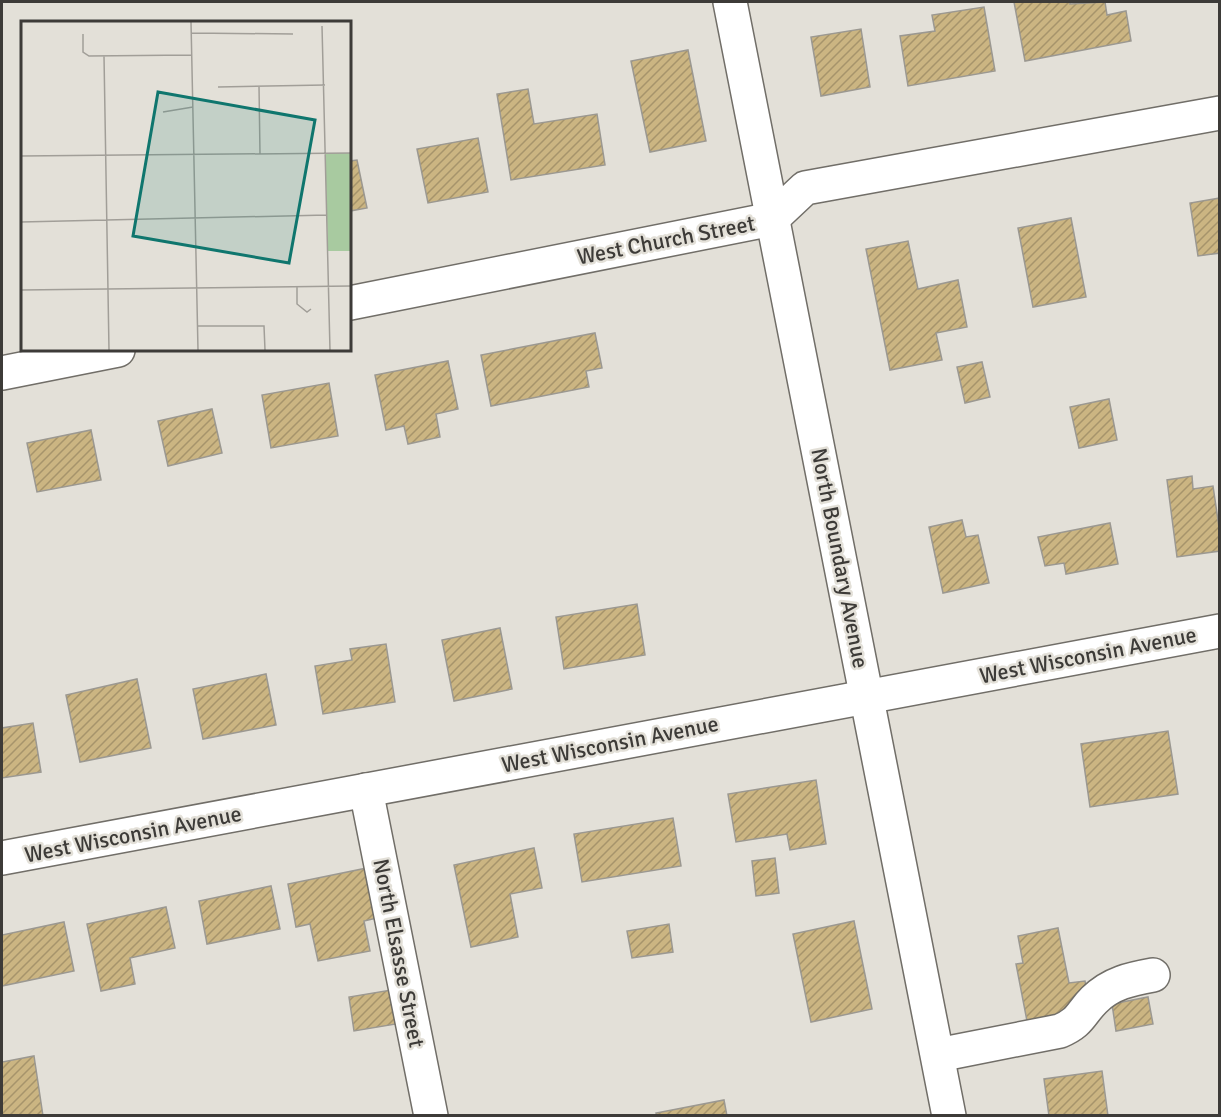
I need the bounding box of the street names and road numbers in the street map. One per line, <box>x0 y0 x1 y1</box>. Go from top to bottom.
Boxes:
street label: West Church Street <box>575 209 757 270</box>
street label: North Boundary Avenue <box>805 446 875 670</box>
street label: West Wisconsin Avenue <box>977 621 1199 689</box>
street label: West Wisconsin Avenue <box>499 710 721 778</box>
street label: West Wisconsin Avenue <box>22 800 244 868</box>
street label: North Elsasse Street <box>367 856 431 1050</box>

